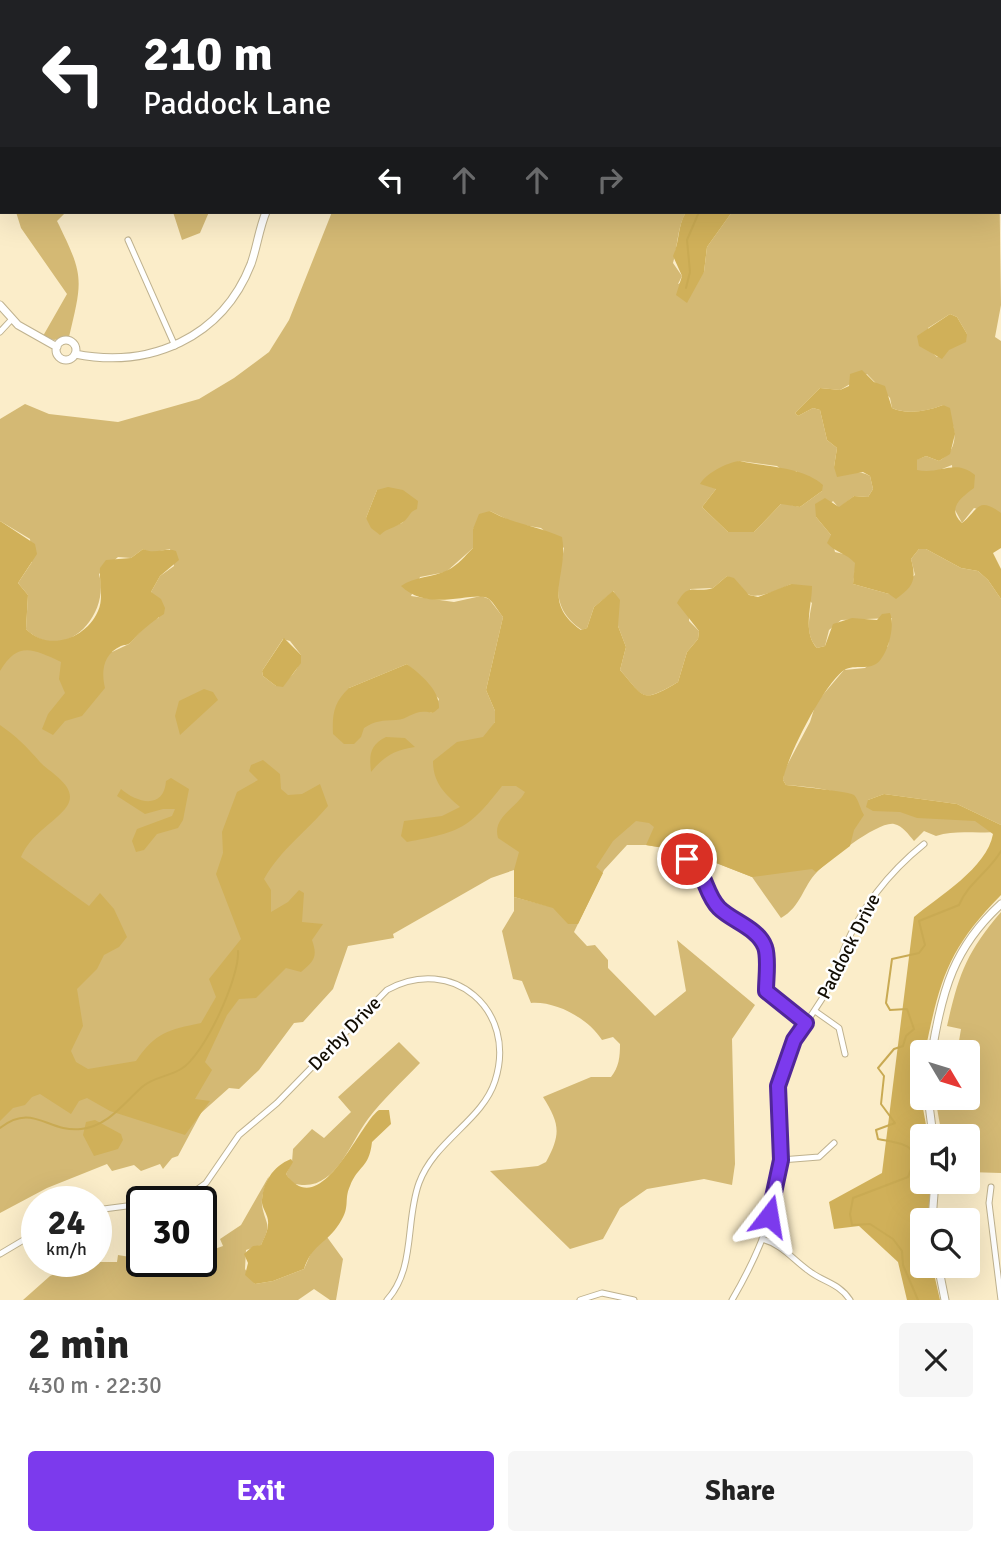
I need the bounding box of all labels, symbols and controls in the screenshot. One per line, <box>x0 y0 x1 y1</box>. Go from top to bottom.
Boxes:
text: 210 m <box>143 24 273 84</box>
icon: left <box>28 28 119 119</box>
text: Paddock Lane <box>143 84 331 123</box>
icon: left <box>372 161 410 199</box>
icon: ahead <box>445 161 483 199</box>
icon: ahead <box>518 161 556 199</box>
icon: right <box>591 161 629 199</box>
pin <box>657 829 717 889</box>
icon: arrive <box>668 840 706 878</box>
street label: Paddock Drive <box>812 890 886 1003</box>
street label: Derby Drive <box>303 991 386 1076</box>
north arrow <box>910 1040 980 1110</box>
map controls <box>910 1040 980 1278</box>
button: sound <box>910 1124 980 1194</box>
position arrow <box>732 1179 806 1253</box>
speed limit sign: 30 <box>126 1186 217 1277</box>
text: 24 <box>48 1201 85 1244</box>
button: search <box>910 1208 980 1278</box>
text: km/h <box>46 1238 87 1260</box>
text: 2 min <box>28 1319 129 1370</box>
button: close <box>899 1323 973 1397</box>
text: 430 m · 22:30 <box>28 1371 162 1400</box>
button: Exit <box>28 1451 494 1531</box>
button: Share <box>508 1451 973 1531</box>

